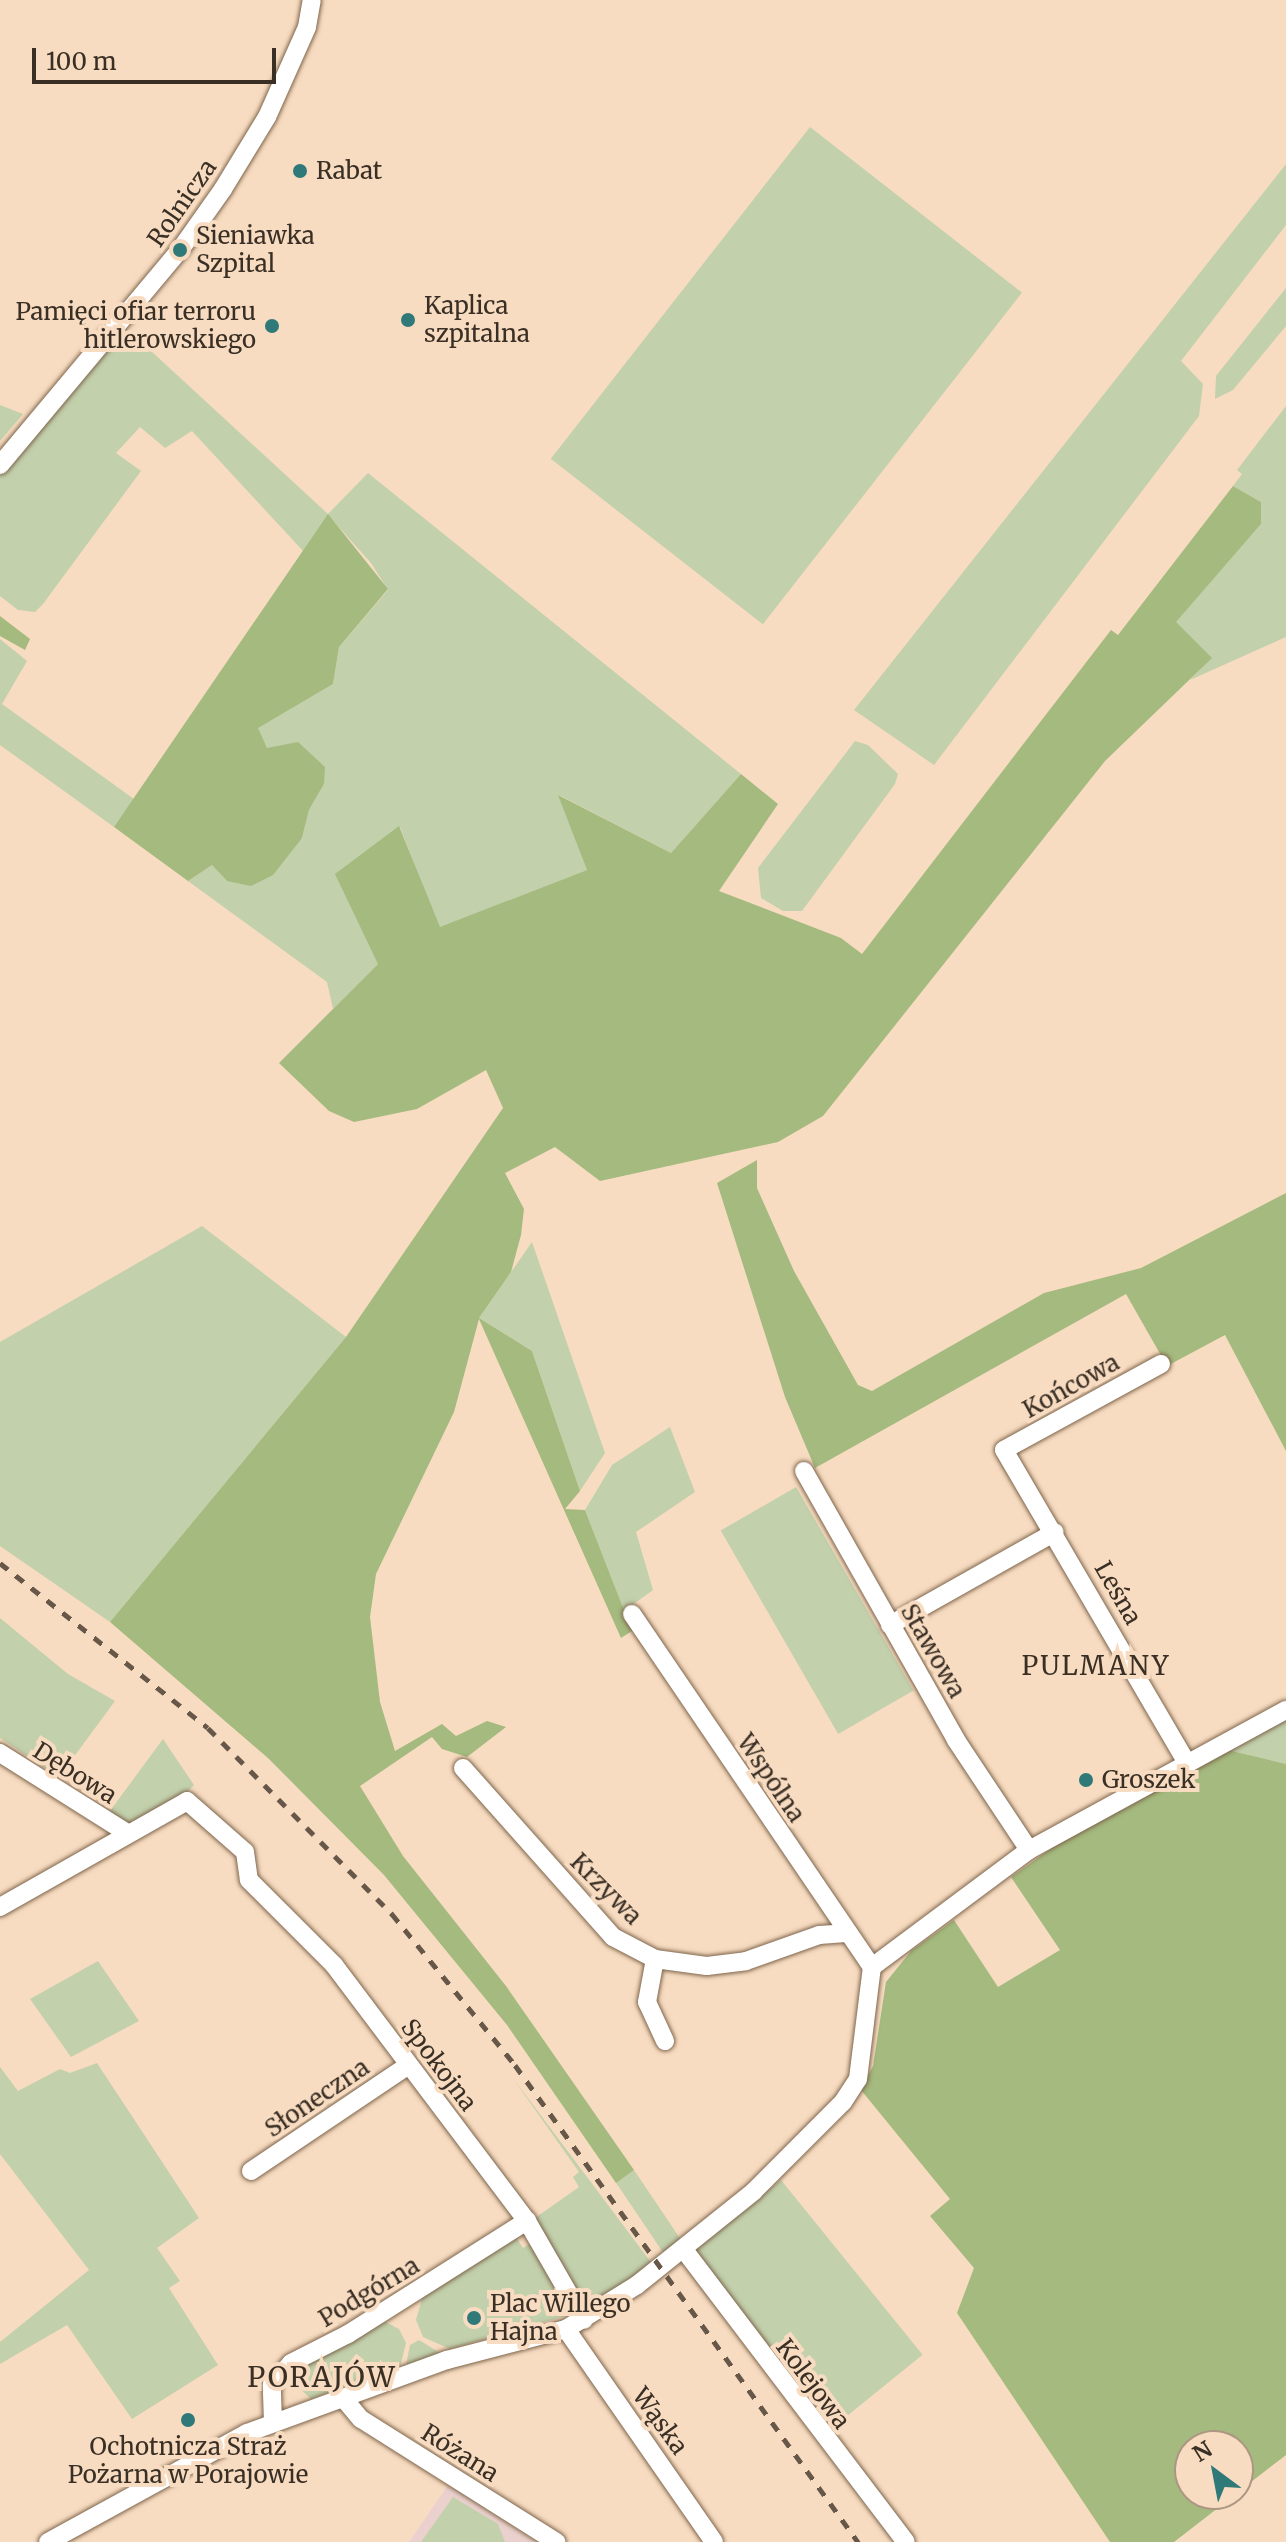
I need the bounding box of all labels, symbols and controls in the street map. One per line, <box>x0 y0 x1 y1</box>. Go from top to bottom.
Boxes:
scale bar <box>36 32 280 82</box>
text: 100 m <box>46 46 116 77</box>
street label: Rolnicza <box>142 154 222 252</box>
place label: Rabat <box>316 157 382 185</box>
marker: Rabat <box>291 162 309 180</box>
place label: Sieniawka Szpital <box>196 222 315 278</box>
marker: Sieniawka Szpital <box>171 241 189 259</box>
place label: Kaplica szpitalna <box>424 292 530 348</box>
place label: Pamięci ofiar terroru hitlerowskiego <box>15 298 256 354</box>
marker: Kaplica szpitalna <box>399 311 417 329</box>
marker: Pamięci ofiar terroru hitlerowskiego <box>263 317 281 335</box>
street label: Końcowa <box>1018 1348 1124 1424</box>
street label: Leśna <box>1088 1556 1148 1630</box>
street label: Stawowa <box>895 1599 971 1703</box>
district label: PULMANY <box>1022 1650 1170 1682</box>
street label: Wspólna <box>731 1728 811 1828</box>
street label: Dębowa <box>28 1736 122 1810</box>
place label: Groszek <box>1102 1766 1195 1794</box>
marker: Groszek <box>1077 1771 1095 1789</box>
street label: Krzywa <box>564 1847 648 1931</box>
street label: Spokojna <box>395 2013 483 2117</box>
street label: Słoneczna <box>260 2053 374 2143</box>
street label: Podgórna <box>314 2251 424 2333</box>
place label: Plac Willego Hajna <box>490 2290 631 2346</box>
marker: Plac Willego Hajna <box>465 2309 483 2327</box>
street label: Kolejowa <box>770 2333 856 2435</box>
district label: PORAJÓW <box>247 2360 397 2394</box>
street label: Wąska <box>626 2382 694 2460</box>
marker: Ochotnicza Straż Pożarna w Porajowie <box>179 2411 197 2429</box>
street label: Różana <box>416 2418 504 2488</box>
north arrow <box>1174 2430 1254 2510</box>
place label: Ochotnicza Straż Pożarna w Porajowie <box>68 2433 308 2489</box>
text: N <box>1188 2435 1217 2468</box>

